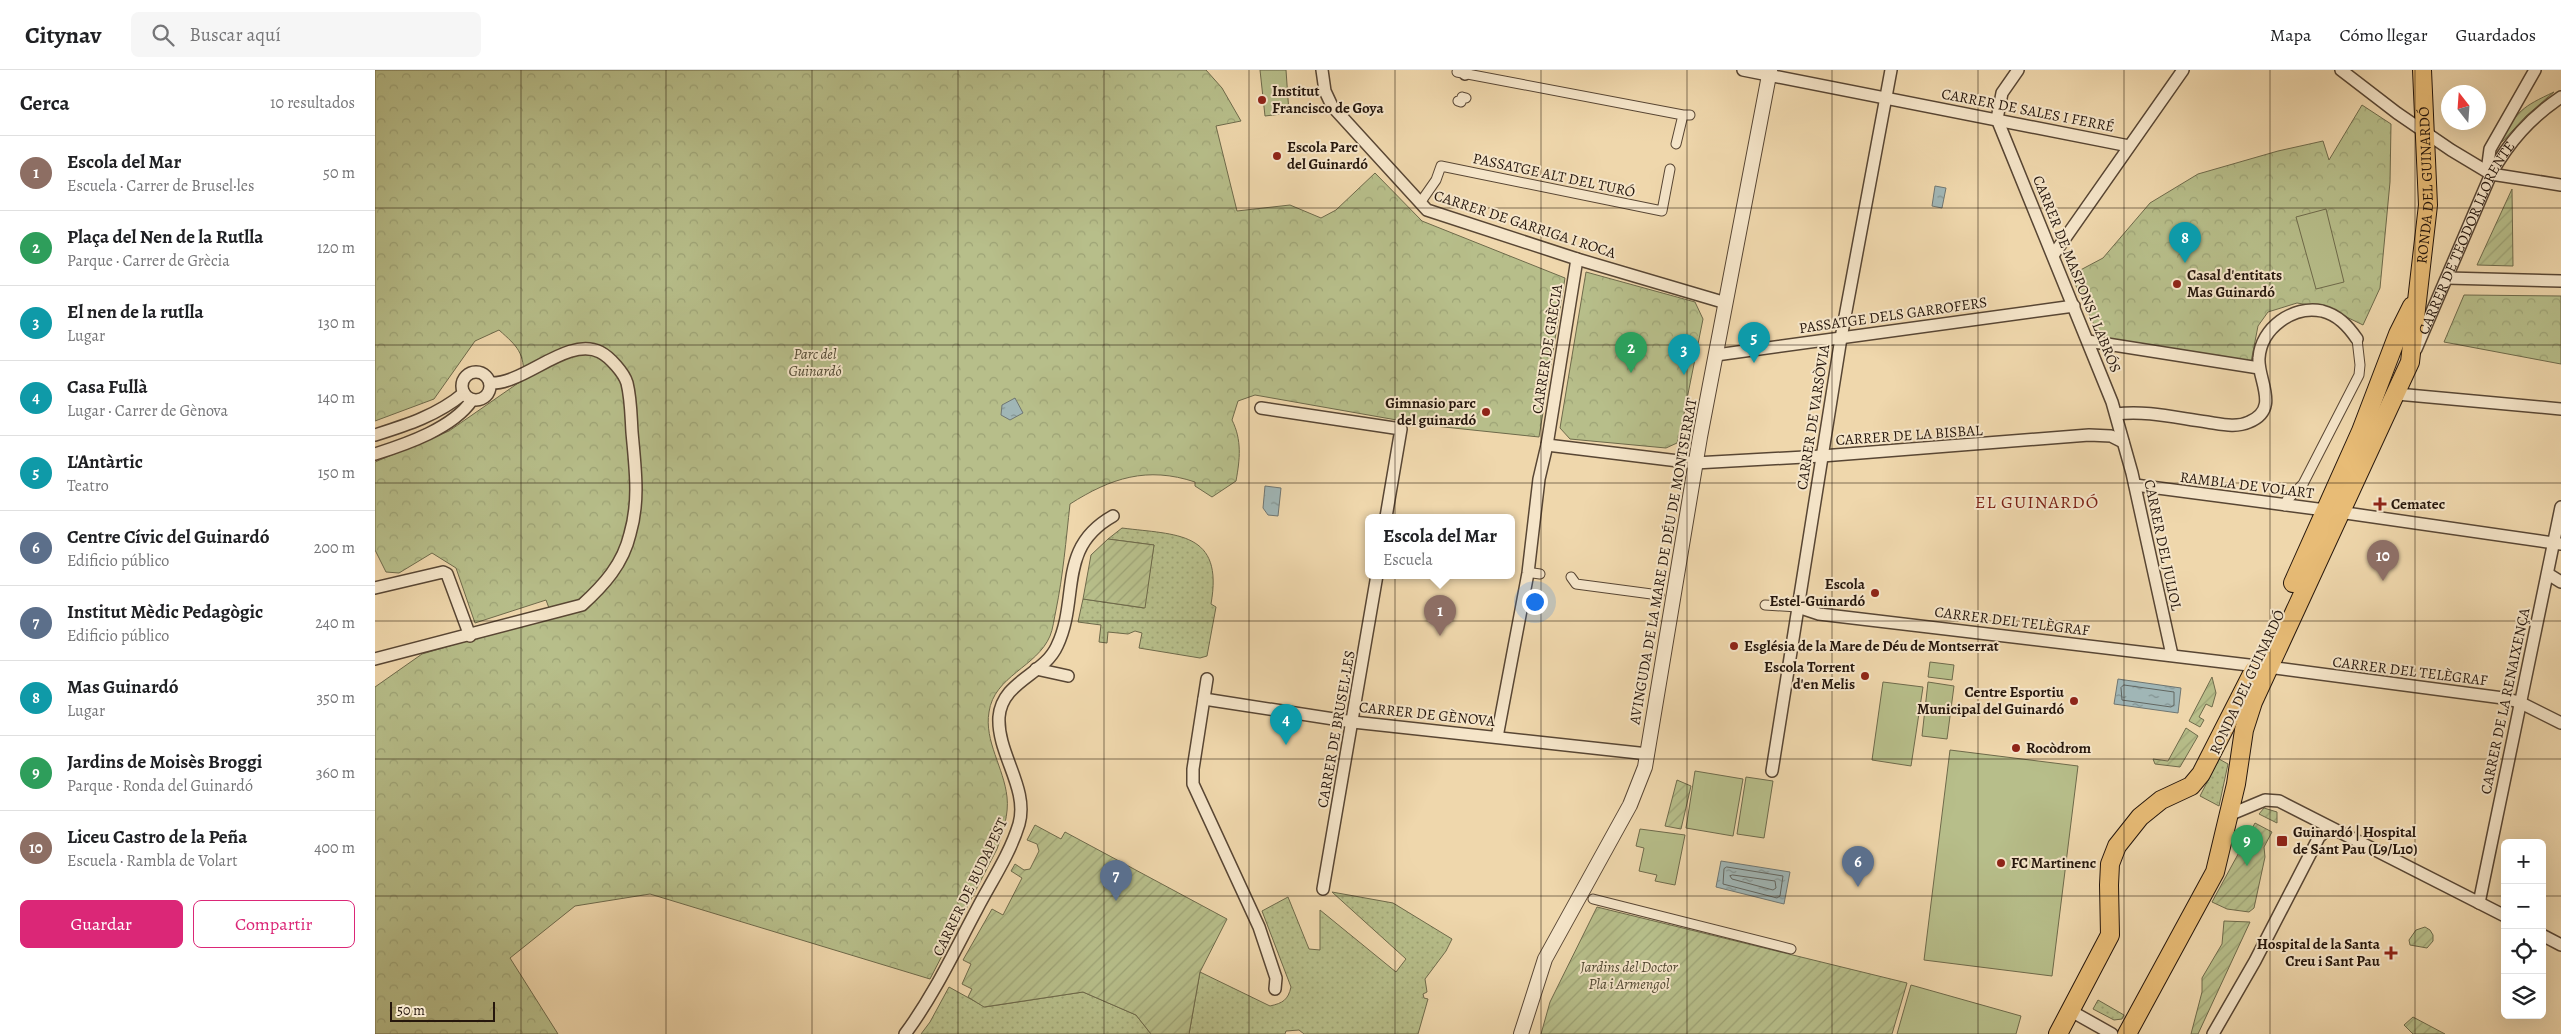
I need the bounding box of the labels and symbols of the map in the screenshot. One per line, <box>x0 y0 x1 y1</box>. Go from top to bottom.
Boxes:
place label: Institut Francisco de Goya <box>1272 81 1384 118</box>
street label: CARRER DE SALES I FERRÉ <box>1940 83 2116 137</box>
north arrow <box>2441 85 2486 130</box>
marker: Institut Francisco de Goya <box>1256 94 1268 106</box>
street label: RONDA DEL GUINARDÓ <box>2411 106 2438 265</box>
place label: Escola Parc del Guinardó <box>1287 137 1368 174</box>
street label: CARRER DE TEODOR LLORENTE <box>2413 137 2519 338</box>
street label: PASSATGE ALT DEL TURÓ <box>1471 148 1637 202</box>
marker: Escola Parc del Guinardó <box>1271 150 1283 162</box>
street label: CARRER DE MASPONS I LABRÓS <box>2028 172 2126 376</box>
street label: CARRER DE GARRIGA I ROCA <box>1432 185 1619 263</box>
pin: 8 <box>2169 222 2201 263</box>
place label: Casal d'entitats Mas Guinardó <box>2187 265 2282 302</box>
marker: Casal d'entitats Mas Guinardó <box>2171 278 2183 290</box>
street label: CARRER DE GRÈCIA <box>1527 283 1567 415</box>
street label: PASSATGE DELS GARROFERS <box>1798 292 1988 338</box>
pin: 5 <box>1738 322 1770 363</box>
pin: 2 <box>1615 332 1647 373</box>
pin: 3 <box>1668 334 1700 375</box>
street label: CARRER DE VARSÒVIA <box>1792 342 1834 491</box>
park label: Parc del Guinardó <box>788 344 842 381</box>
place label: Gimnasio parc del guinardó <box>1385 393 1476 430</box>
street label: AVINGUDA DE LA MARE DE DÉU DE MONTSERRAT <box>1624 395 1702 727</box>
marker: Gimnasio parc del guinardó <box>1480 406 1492 418</box>
street label: CARRER DE LA BISBAL <box>1835 420 1984 450</box>
street label: RAMBLA DE VOLART <box>2179 467 2316 503</box>
street label: CARRER DEL JULIOL <box>2139 478 2187 613</box>
district label: EL GUINARDÓ <box>1975 490 2099 514</box>
place label: Cematec <box>2391 494 2445 514</box>
marker: Cematec <box>2373 497 2387 511</box>
pin: 10 <box>2367 540 2399 581</box>
place label: Escola Estel-Guinardó <box>1769 574 1866 611</box>
marker: Escola Estel-Guinardó <box>1869 587 1881 599</box>
your location <box>1522 589 1548 615</box>
pin: 1 <box>1424 595 1456 636</box>
street label: CARRER DEL TELÈGRAF <box>1933 602 2091 640</box>
street label: RONDA DEL GUINARDÓ <box>2205 606 2289 758</box>
street label: CARRER DE LA RENAIXENÇA <box>2475 606 2535 796</box>
place label: Església de la Mare de Déu de Montserrat <box>1744 636 1999 656</box>
marker: Església de la Mare de Déu de Montserrat <box>1728 640 1740 652</box>
street label: CARRER DE BRUSEL·LES <box>1312 649 1360 809</box>
street label: CARRER DEL TELÈGRAF <box>2331 652 2489 690</box>
place label: Escola Torrent d'en Melis <box>1764 657 1855 694</box>
marker: Escola Torrent d'en Melis <box>1859 670 1871 682</box>
place label: Centre Esportiu Municipal del Guinardó <box>1917 682 2065 719</box>
marker: Centre Esportiu Municipal del Guinardó <box>2068 695 2080 707</box>
street label: CARRER DE GÈNOVA <box>1358 697 1496 731</box>
pin: 4 <box>1270 704 1302 745</box>
place label: Rocòdrom <box>2026 738 2092 758</box>
marker: Rocòdrom <box>2010 742 2022 754</box>
street label: CARRER DE BUDAPEST <box>928 814 1013 959</box>
place label: Guinardó | Hospital de Sant Pau (L9/L10) <box>2293 822 2418 859</box>
pin: 9 <box>2231 825 2263 866</box>
marker: Guinardó | Hospital de Sant Pau (L9/L10) <box>2275 834 2289 848</box>
pin: 6 <box>1842 846 1874 887</box>
place label: FC Martinenc <box>2011 853 2096 873</box>
marker: FC Martinenc <box>1995 857 2007 869</box>
pin: 7 <box>1100 860 1132 901</box>
place label: Hospital de la Santa Creu i Sant Pau <box>2257 934 2381 971</box>
marker: Hospital de la Santa Creu i Sant Pau <box>2384 946 2398 960</box>
park label: Jardins del Doctor Pla i Armengol <box>1579 957 1679 994</box>
scale bar <box>390 999 495 1022</box>

